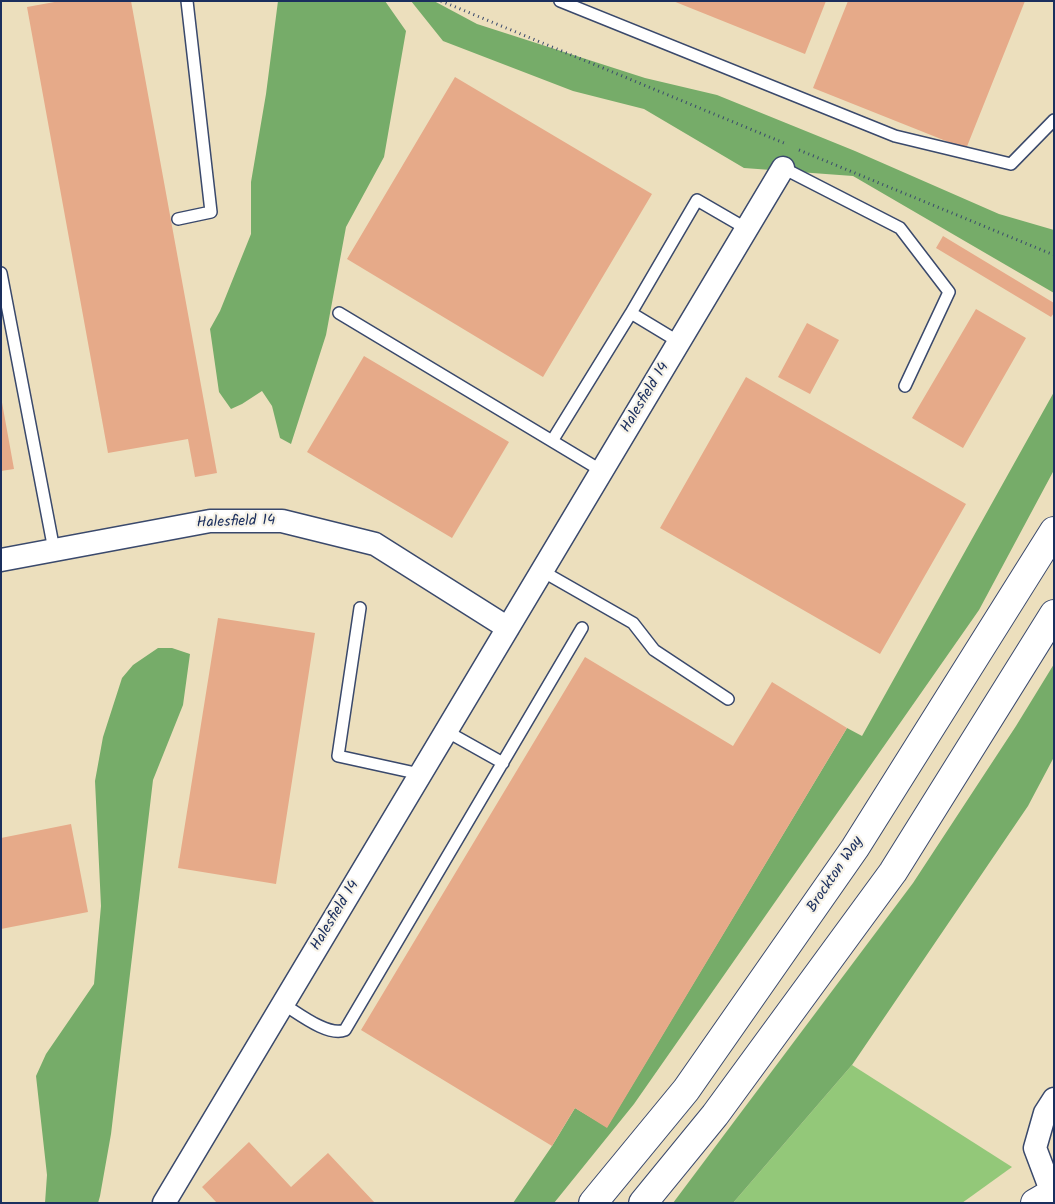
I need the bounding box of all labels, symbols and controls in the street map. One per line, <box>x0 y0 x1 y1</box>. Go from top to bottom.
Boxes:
street label: Halesfield 14 <box>618 360 674 436</box>
street label: Halesfield 14 <box>196 513 276 533</box>
street label: Brockton Way <box>804 834 868 916</box>
street label: Halesfield 14 <box>308 878 364 954</box>

